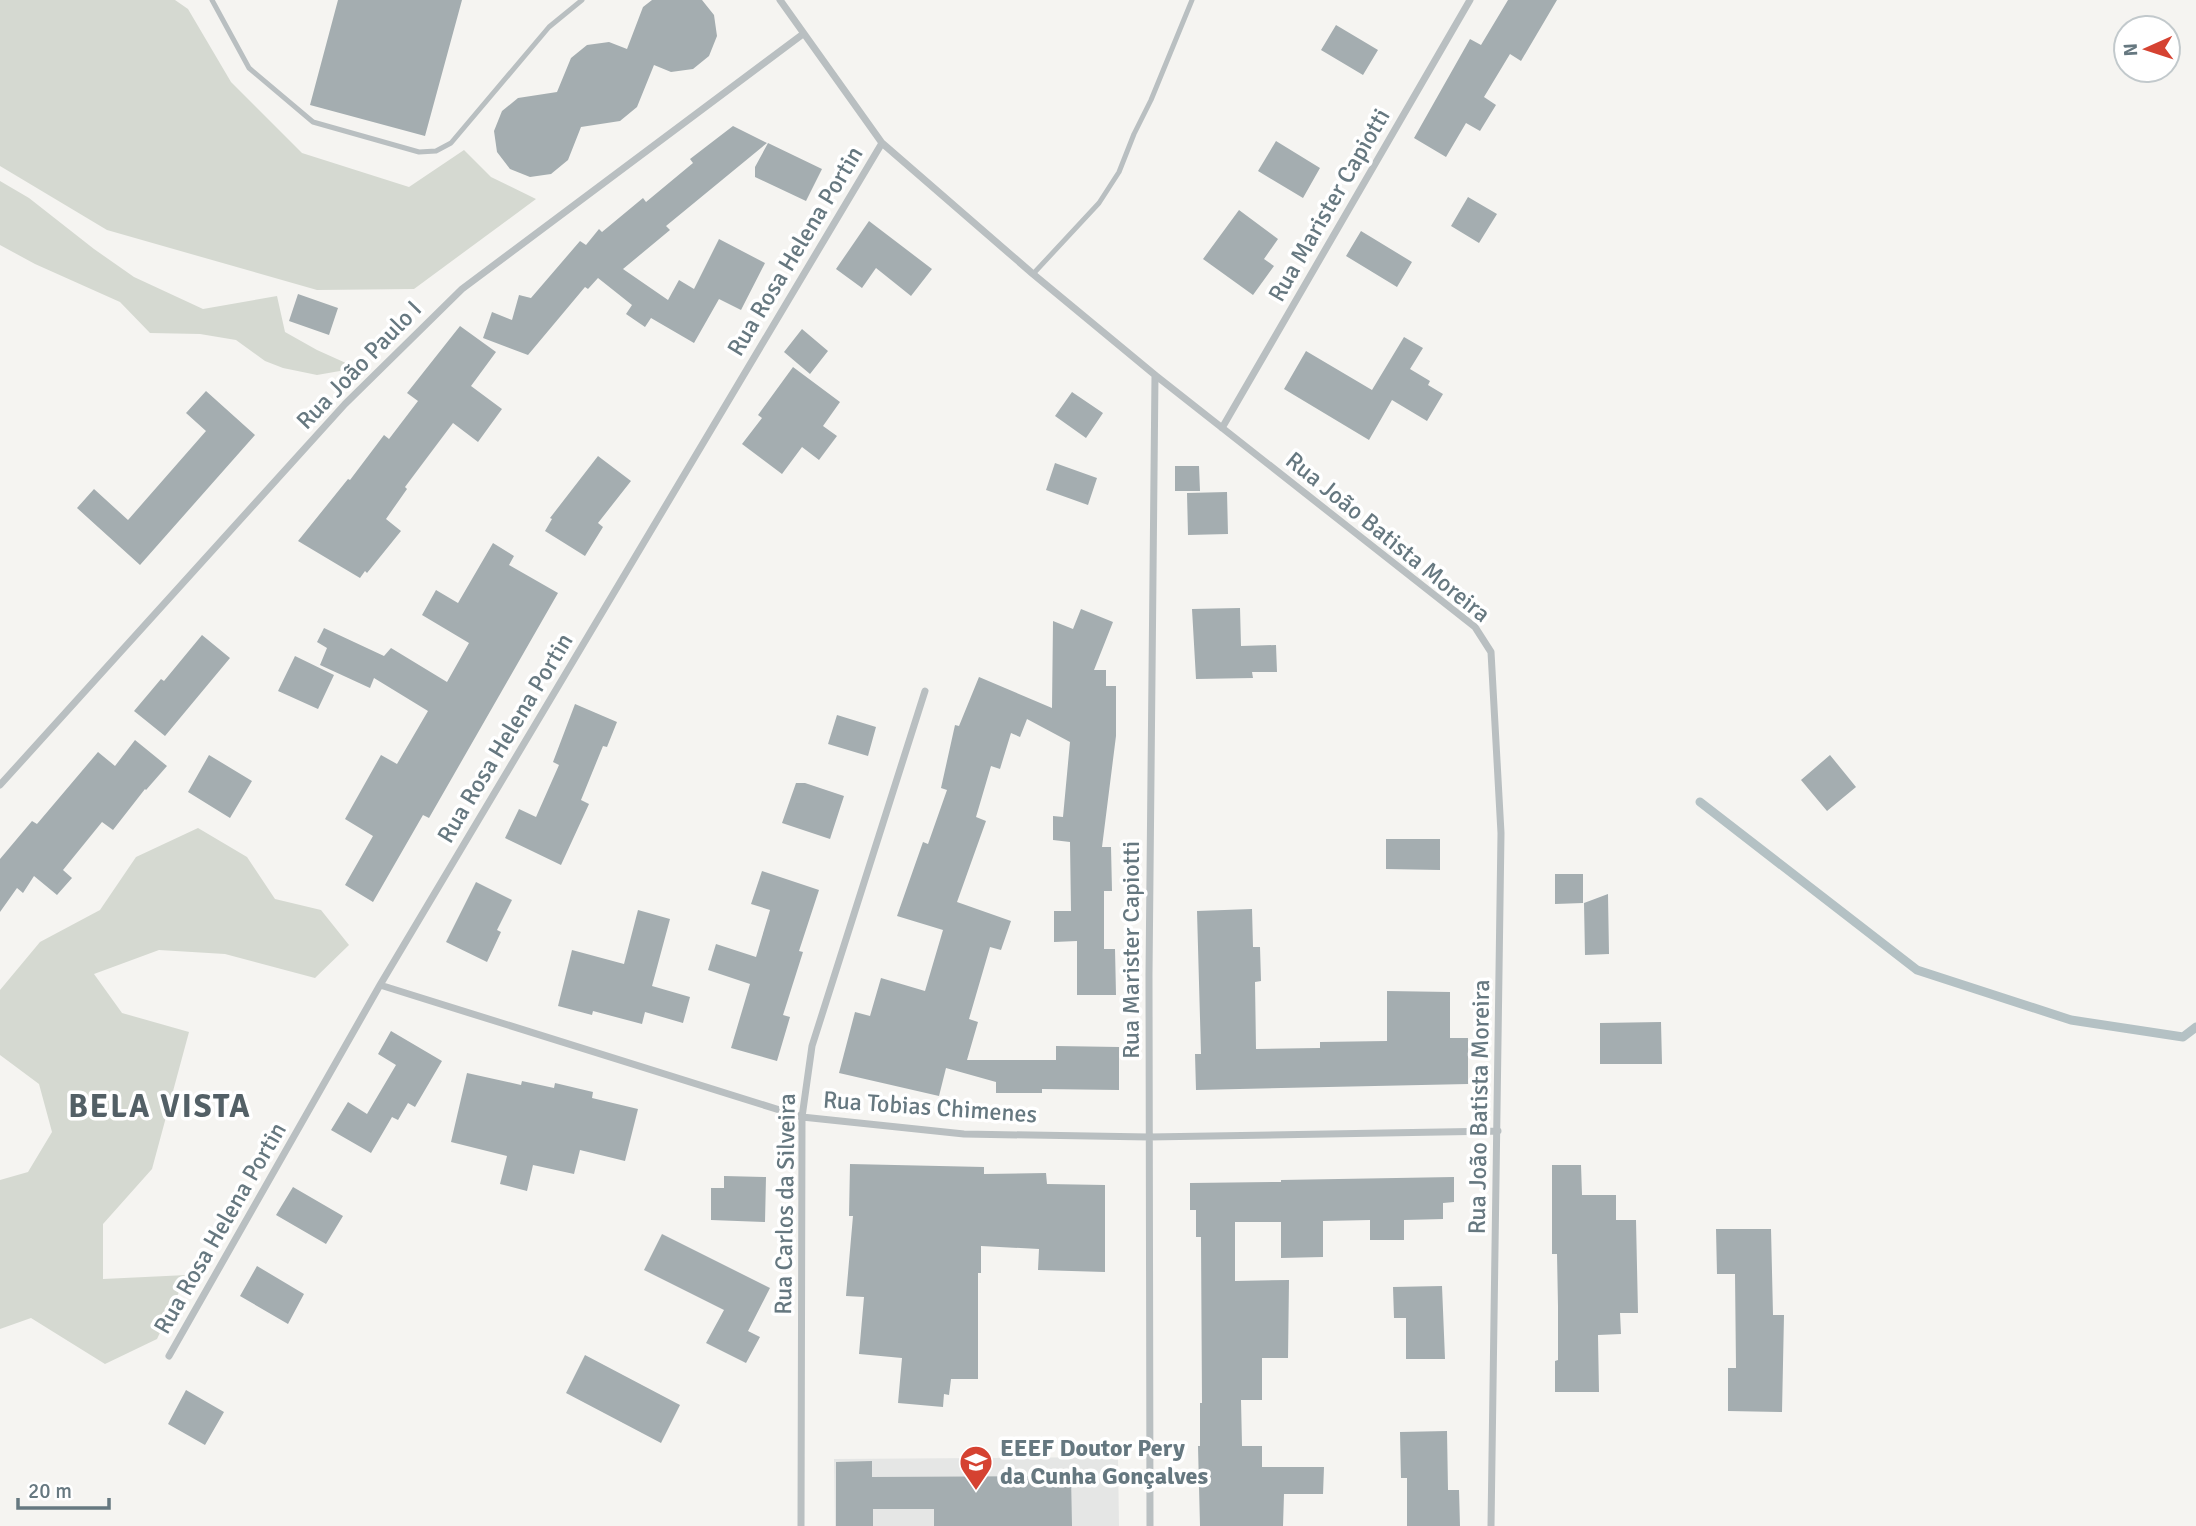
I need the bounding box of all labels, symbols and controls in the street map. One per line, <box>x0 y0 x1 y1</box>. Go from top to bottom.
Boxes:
north arrow <box>2112 14 2182 84</box>
text: N <box>2119 43 2143 57</box>
street label: Rua Marister Capiotti <box>1261 103 1397 307</box>
street label: Rua Rosa Helena Portin <box>720 141 870 361</box>
street label: Rua João Paulo I <box>290 294 428 436</box>
street label: Rua João Batista Moreira <box>1279 445 1497 629</box>
street label: Rua Rosa Helena Portin <box>430 628 580 848</box>
street label: Rua Marister Capiotti <box>1116 841 1146 1059</box>
street label: Rua João Batista Moreira <box>1462 979 1496 1235</box>
street label: Rua Tobias Chimenes <box>822 1085 1038 1129</box>
district label: BELA VISTA <box>68 1087 252 1126</box>
street label: Rua Carlos da Silveira <box>768 1093 802 1315</box>
street label: Rua Rosa Helena Portin <box>147 1117 293 1339</box>
place label: EEEF Doutor Pery da Cunha Gonçalves <box>1000 1433 1208 1491</box>
school or university icon: EEEF Doutor Pery da Cunha Gonçalves <box>957 1443 995 1492</box>
scale bar <box>18 1466 108 1510</box>
text: 20 m <box>28 1478 72 1504</box>

